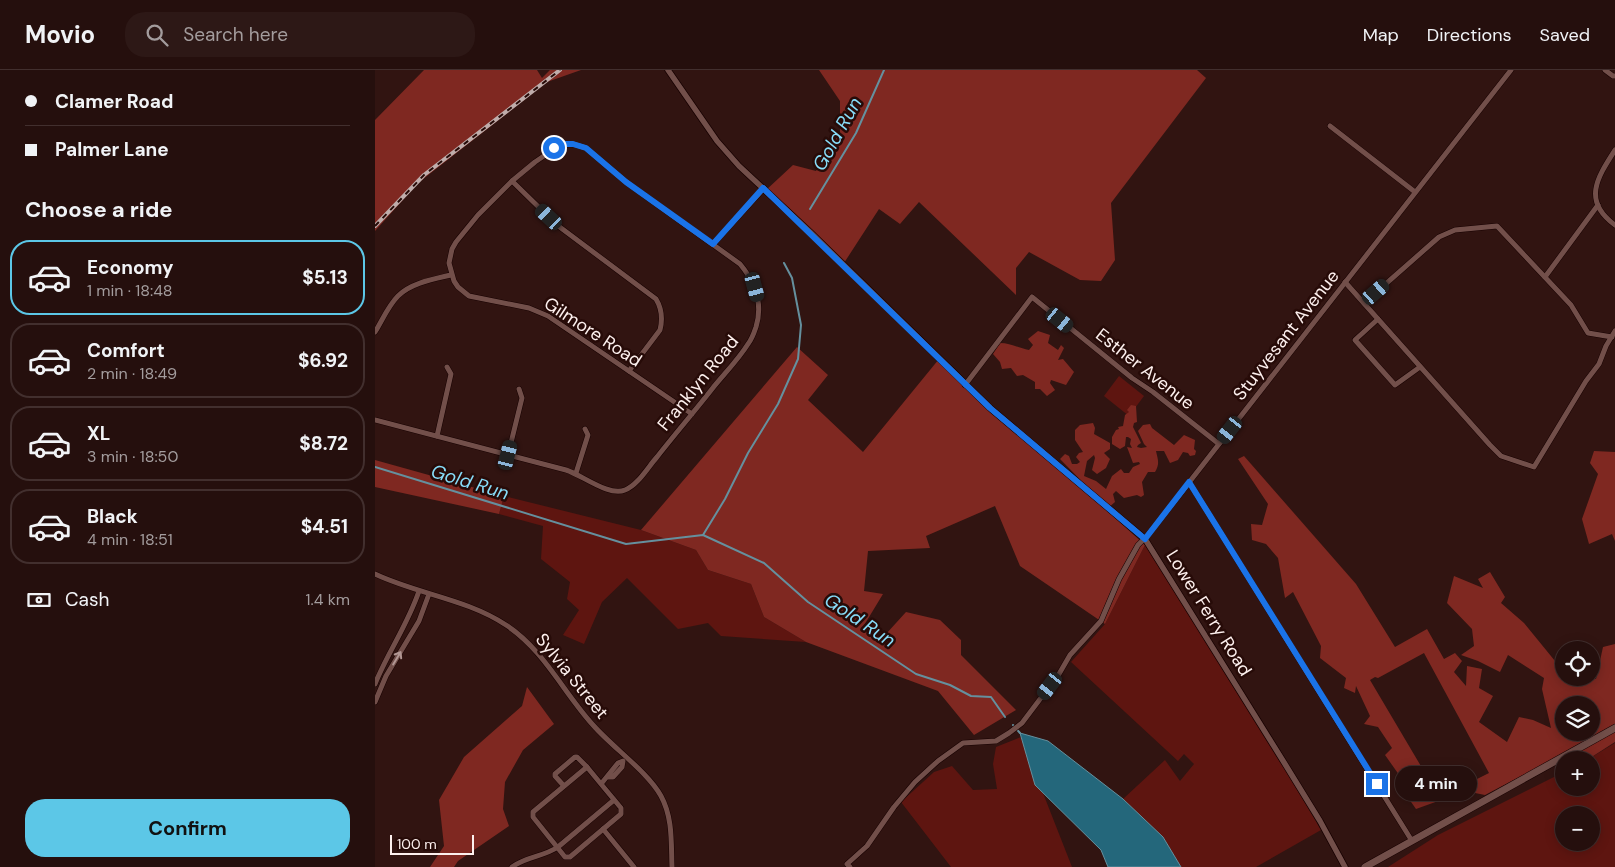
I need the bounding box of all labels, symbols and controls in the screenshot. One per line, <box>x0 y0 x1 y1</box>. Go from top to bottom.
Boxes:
search box <box>125 12 475 57</box>
text: Movio <box>25 19 95 50</box>
icon: search <box>143 21 171 49</box>
text: Search here <box>183 22 288 47</box>
text: Map <box>1363 23 1399 47</box>
text: Directions <box>1427 23 1512 47</box>
text: Saved <box>1540 23 1590 47</box>
text: Clamer Road <box>55 89 173 114</box>
water label: Gold Run <box>807 93 867 175</box>
text: Palmer Lane <box>55 137 169 162</box>
route start <box>543 137 565 159</box>
text: Choose a ride <box>25 195 173 224</box>
car <box>532 201 565 233</box>
icon: car <box>27 255 72 300</box>
text: Economy <box>87 255 174 280</box>
text: $5.13 <box>302 265 348 290</box>
street label: Stuyvesant Avenue <box>1228 265 1344 405</box>
car <box>743 271 766 303</box>
car <box>1359 276 1392 308</box>
text: 1 min · 18:48 <box>87 280 173 301</box>
street label: Gilmore Road <box>540 291 646 373</box>
car <box>1043 305 1076 335</box>
street label: Esther Avenue <box>1091 323 1199 415</box>
street label: Franklyn Road <box>652 330 744 436</box>
icon: car <box>27 338 72 383</box>
text: Comfort <box>87 338 165 363</box>
text: $6.92 <box>298 348 348 373</box>
text: 2 min · 18:49 <box>87 363 177 384</box>
car <box>1214 414 1245 446</box>
icon: car <box>27 421 72 466</box>
text: XL <box>87 421 110 446</box>
text: $8.72 <box>299 431 348 456</box>
car <box>497 439 518 471</box>
text: 3 min · 18:50 <box>87 446 178 467</box>
water label: Gold Run <box>428 458 512 506</box>
icon: car <box>27 504 72 549</box>
text: Black <box>87 504 138 529</box>
text: $4.51 <box>301 514 348 539</box>
text: 4 min · 18:51 <box>87 529 173 550</box>
street label: Lower Ferry Road <box>1161 546 1257 680</box>
icon: cash <box>25 586 53 614</box>
text: Cash <box>65 587 109 612</box>
water label: Gold Run <box>820 587 900 653</box>
text: 1.4 km <box>306 589 350 610</box>
street label: Sylvia Street <box>530 628 614 724</box>
map controls <box>1555 641 1600 851</box>
button: locate <box>1555 641 1600 686</box>
one-way arrow <box>392 651 402 665</box>
car <box>1034 670 1065 702</box>
button: layers <box>1555 696 1600 741</box>
button: + <box>1555 751 1600 796</box>
callout: 4 min <box>1395 766 1477 802</box>
route end <box>1366 773 1388 795</box>
text: 4 min <box>1414 773 1458 794</box>
button: Confirm <box>25 799 350 857</box>
button: − <box>1555 806 1600 851</box>
scale bar <box>390 832 474 855</box>
text: 100 m <box>397 835 437 853</box>

